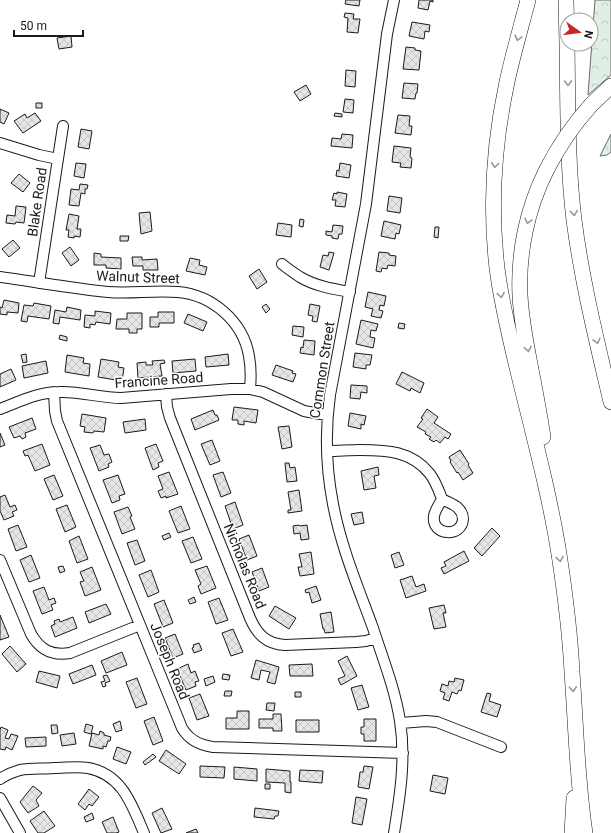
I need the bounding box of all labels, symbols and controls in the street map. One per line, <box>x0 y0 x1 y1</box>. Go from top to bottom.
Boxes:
scale bar <box>14 12 83 38</box>
north arrow <box>559 12 599 52</box>
text: 50 m <box>20 19 47 33</box>
text: N <box>581 29 595 40</box>
one-way arrow <box>514 34 523 41</box>
one-way arrow <box>564 80 572 86</box>
one-way arrow <box>491 162 500 168</box>
street label: Blake Road <box>24 166 50 238</box>
one-way arrow <box>569 210 578 216</box>
one-way arrow <box>524 217 532 224</box>
street label: Walnut Street <box>96 268 180 286</box>
one-way arrow <box>496 292 505 298</box>
street label: Common Street <box>306 320 338 420</box>
one-way arrow <box>593 337 601 344</box>
one-way arrow <box>523 346 531 353</box>
street label: Francine Road <box>114 369 204 391</box>
street label: Nicholas Road <box>221 521 269 611</box>
one-way arrow <box>555 556 564 563</box>
street label: Joseph Road <box>147 620 193 702</box>
one-way arrow <box>569 686 578 692</box>

